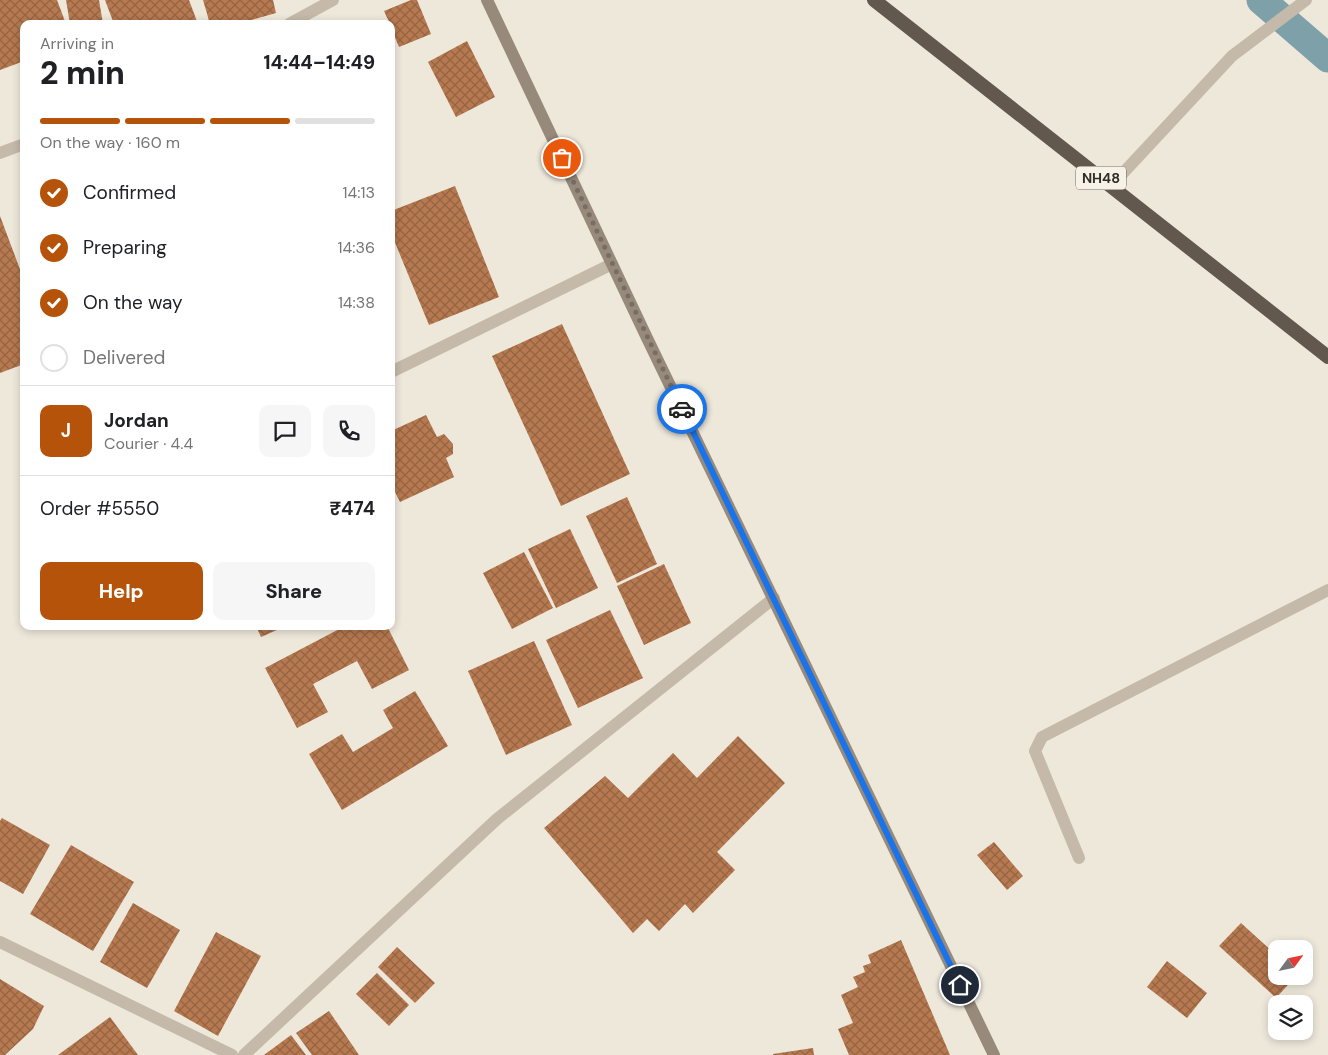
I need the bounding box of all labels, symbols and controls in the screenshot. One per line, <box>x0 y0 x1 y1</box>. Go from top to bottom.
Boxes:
text: Arriving in <box>40 33 114 54</box>
text: 14:44–14:49 <box>264 50 375 75</box>
text: 2 min <box>40 52 125 94</box>
text: On the way · 160 m <box>40 132 180 153</box>
pin <box>541 137 583 179</box>
icon: bag <box>548 144 576 172</box>
road number: NH48 <box>1076 167 1126 190</box>
icon: check <box>40 179 68 207</box>
text: Confirmed <box>83 180 176 205</box>
text: 14:13 <box>343 182 375 203</box>
icon: check <box>40 234 68 262</box>
text: Preparing <box>83 235 167 260</box>
text: 14:36 <box>338 237 375 258</box>
icon: check <box>40 289 68 317</box>
text: On the way <box>83 290 183 315</box>
text: 14:38 <box>338 292 375 313</box>
text: Delivered <box>83 345 165 370</box>
courier <box>657 384 707 434</box>
icon: car <box>668 395 696 423</box>
button: chat <box>259 405 311 457</box>
button: phone <box>323 405 375 457</box>
text: Jordan <box>104 408 169 433</box>
text: J <box>61 418 71 443</box>
text: Courier · 4.4 <box>104 433 193 454</box>
text: Order #5550 <box>40 496 159 521</box>
text: ₹474 <box>329 496 375 521</box>
button: Help <box>40 562 203 620</box>
button: Share <box>213 562 375 620</box>
north arrow <box>1268 940 1312 985</box>
map controls <box>1268 940 1313 1040</box>
pin <box>939 964 981 1006</box>
icon: home <box>946 971 974 999</box>
button: layers <box>1268 995 1313 1040</box>

